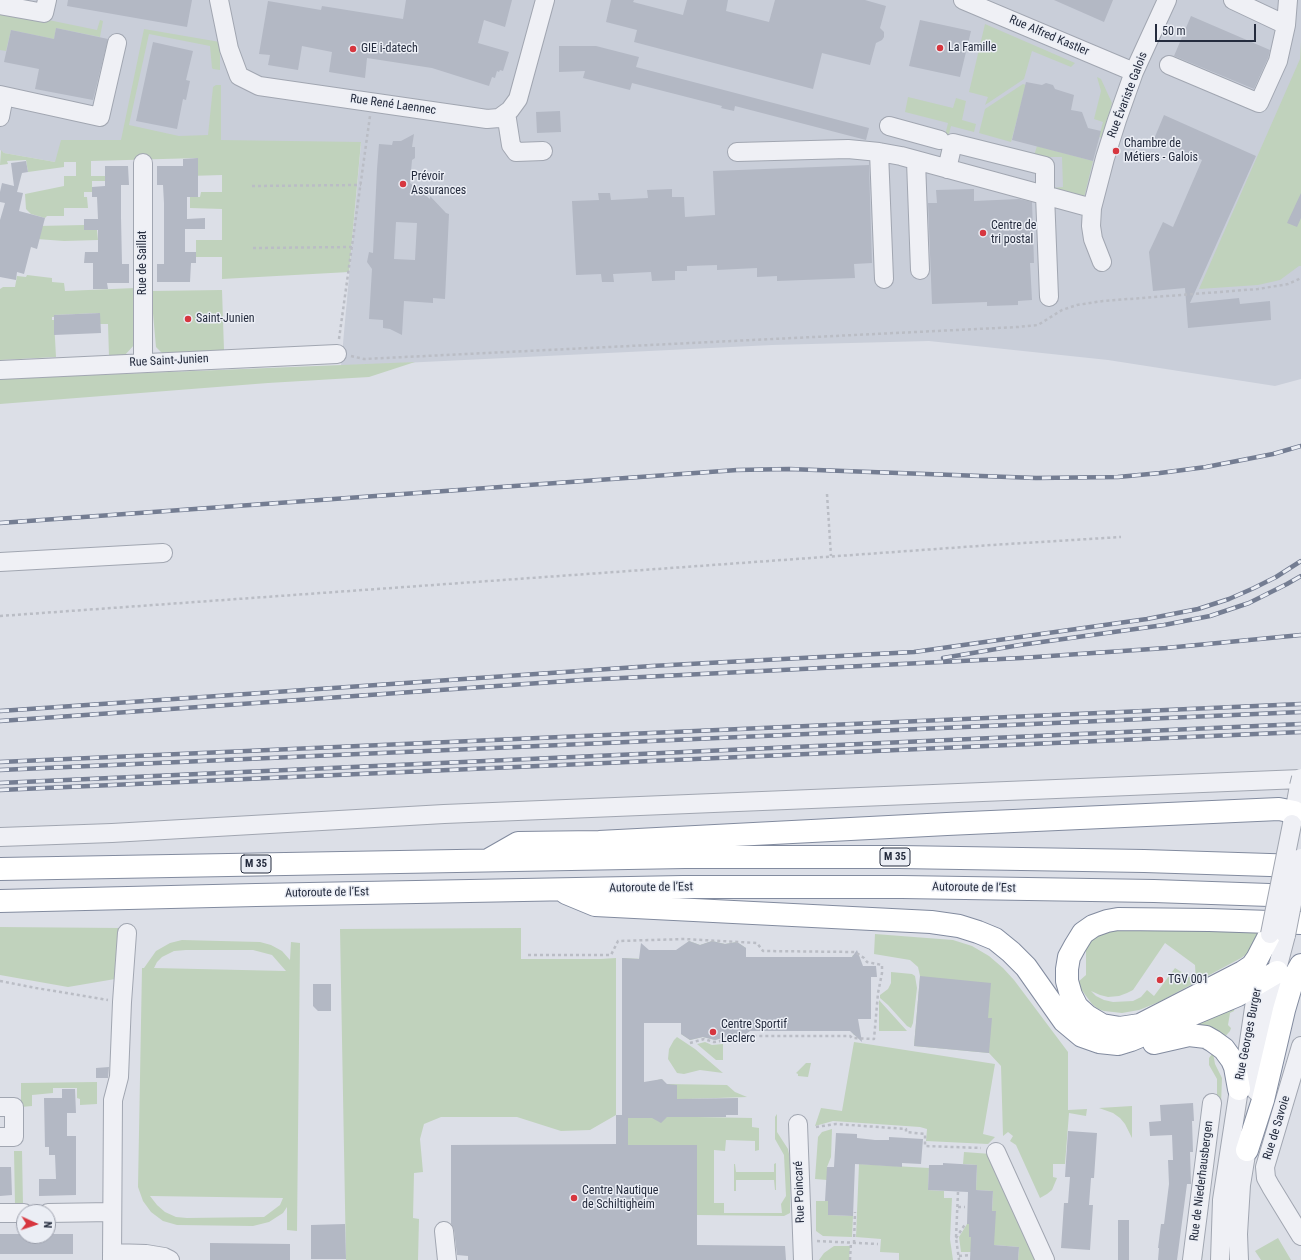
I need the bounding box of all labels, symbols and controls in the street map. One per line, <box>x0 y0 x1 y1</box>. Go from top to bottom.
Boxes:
street label: Rue Alfred Kastler <box>1007 13 1091 59</box>
scale bar <box>1157 16 1258 42</box>
text: 50 m <box>1162 24 1186 38</box>
place label: La Famille <box>948 41 996 55</box>
place label: GIE i-datech <box>361 42 418 56</box>
marker: La Famille <box>935 43 945 53</box>
marker: GIE i-datech <box>348 44 358 54</box>
street label: Rue Évariste Galois <box>1105 50 1151 140</box>
street label: Rue René Laennec <box>349 92 437 118</box>
place label: Chambre de Métiers - Galois <box>1124 137 1198 165</box>
marker: Chambre de Métiers - Galois <box>1111 146 1121 156</box>
place label: Prévoir Assurances <box>411 170 466 198</box>
marker: Prévoir Assurances <box>398 179 408 189</box>
place label: Centre de tri postal <box>991 219 1036 247</box>
marker: Centre de tri postal <box>978 228 988 238</box>
street label: Rue de Saillat <box>136 231 150 295</box>
place label: Saint-Junien <box>196 312 255 326</box>
marker: Saint-Junien <box>183 314 193 324</box>
street label: Rue Saint-Junien <box>129 352 209 370</box>
road number: M 35 <box>880 848 910 866</box>
road number: M 35 <box>241 855 271 873</box>
street label: Autoroute de l’Est <box>609 880 693 896</box>
street label: Autoroute de l’Est <box>932 880 1016 896</box>
street label: Autoroute de l’Est <box>285 885 369 901</box>
place label: TGV 001 <box>1168 973 1208 987</box>
marker: TGV 001 <box>1155 975 1165 985</box>
street label: Rue Georges Burger <box>1233 987 1265 1081</box>
place label: Centre Sportif Leclerc <box>721 1018 787 1046</box>
marker: Centre Sportif Leclerc <box>708 1027 718 1037</box>
street label: Rue de Savoie <box>1260 1094 1294 1162</box>
street label: Rue de Niederhausbergen <box>1187 1120 1217 1242</box>
street label: Rue Poincaré <box>792 1161 808 1223</box>
place label: Centre Nautique de Schiltigheim <box>582 1184 658 1212</box>
marker: Centre Nautique de Schiltigheim <box>569 1193 579 1203</box>
north arrow <box>16 1204 56 1244</box>
text: N <box>41 1221 54 1228</box>

